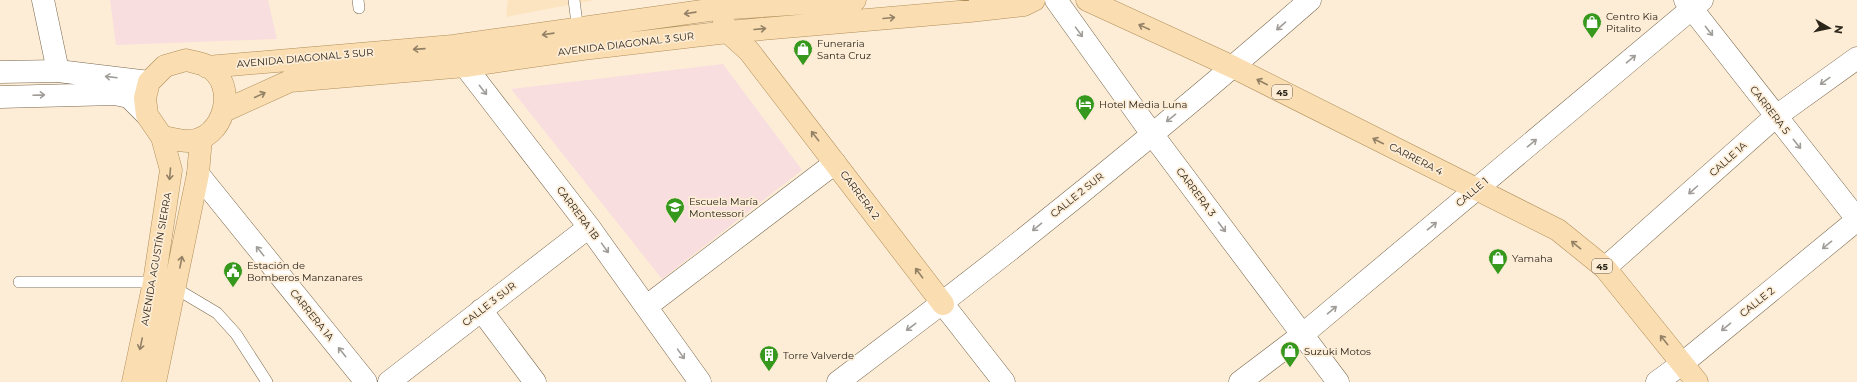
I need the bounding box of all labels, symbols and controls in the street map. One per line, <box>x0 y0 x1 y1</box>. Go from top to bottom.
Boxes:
north arrow <box>1809 8 1849 48</box>
one-way arrow <box>684 9 697 17</box>
place label: Centro Kia Pitalito <box>1606 10 1658 35</box>
shop icon: Centro Kia Pitalito <box>1581 11 1603 39</box>
one-way arrow <box>882 14 895 22</box>
one-way arrow <box>1276 21 1286 30</box>
one-way arrow <box>1139 22 1151 30</box>
text: N <box>1831 24 1846 35</box>
one-way arrow <box>753 25 766 33</box>
one-way arrow <box>1704 25 1713 36</box>
one-way arrow <box>1074 26 1083 37</box>
street label: AVENIDA DIAGONAL 3 SUR <box>557 29 695 59</box>
one-way arrow <box>542 30 555 38</box>
place label: Funeraria Santa Cruz <box>817 37 871 62</box>
shop icon: Funeraria Santa Cruz <box>792 38 814 66</box>
one-way arrow <box>413 45 426 52</box>
street label: AVENIDA DIAGONAL 3 SUR <box>236 46 374 70</box>
one-way arrow <box>1626 55 1637 64</box>
one-way arrow <box>105 73 118 81</box>
one-way arrow <box>1820 77 1831 85</box>
one-way arrow <box>1256 78 1268 85</box>
street label: CARRERA 5 <box>1747 83 1793 137</box>
one-way arrow <box>479 84 488 95</box>
road number: 45 <box>1272 85 1292 99</box>
one-way arrow <box>253 91 265 98</box>
one-way arrow <box>32 92 45 99</box>
hotel icon: Hotel Media Luna <box>1074 93 1096 121</box>
place label: Hotel Media Luna <box>1099 98 1187 111</box>
one-way arrow <box>1165 114 1176 123</box>
one-way arrow <box>811 131 819 142</box>
one-way arrow <box>1372 136 1384 144</box>
one-way arrow <box>1526 138 1537 147</box>
street label: CALLE 1A <box>1707 138 1750 179</box>
one-way arrow <box>1793 139 1802 150</box>
street label: CARRERA 4 <box>1387 140 1446 178</box>
street label: CARRERA 3 <box>1173 165 1219 219</box>
one-way arrow <box>166 168 174 181</box>
street label: CARRERA 2 <box>837 168 883 222</box>
street label: CALLE 2 SUR <box>1048 170 1106 220</box>
street label: CALLE 1 <box>1453 175 1491 209</box>
street label: CARRERA 1B <box>554 184 602 242</box>
one-way arrow <box>1687 186 1698 195</box>
street label: AVENIDA AGUSTÍN SIERRA <box>138 190 174 327</box>
place label: Escuela María Montessori <box>689 195 758 220</box>
school or university icon: Escuela María Montessori <box>664 196 686 224</box>
one-way arrow <box>1217 221 1226 232</box>
one-way arrow <box>1427 222 1437 231</box>
one-way arrow <box>1032 223 1043 231</box>
one-way arrow <box>1821 240 1832 249</box>
one-way arrow <box>1571 241 1582 249</box>
one-way arrow <box>601 243 609 254</box>
one-way arrow <box>256 245 264 256</box>
shop icon: Yamaha <box>1487 247 1509 275</box>
place label: Yamaha <box>1512 252 1553 265</box>
one-way arrow <box>177 256 185 269</box>
place label: Estación de Bomberos Manzanares <box>247 259 363 284</box>
road number: 45 <box>1592 259 1612 273</box>
public building icon: Estación de Bomberos Manzanares <box>222 260 244 288</box>
one-way arrow <box>915 268 923 279</box>
street label: CALLE 3 SUR <box>459 279 519 329</box>
street label: CALLE 2 <box>1737 284 1777 320</box>
street label: CARRERA 1A <box>287 286 337 344</box>
one-way arrow <box>1327 305 1338 314</box>
one-way arrow <box>906 323 917 332</box>
one-way arrow <box>1721 323 1732 332</box>
one-way arrow <box>1660 335 1668 346</box>
one-way arrow <box>137 337 145 350</box>
shop icon: Suzuki Motos <box>1279 340 1301 368</box>
building icon: Torre Valverde <box>758 344 780 372</box>
place label: Suzuki Motos <box>1304 345 1371 358</box>
one-way arrow <box>337 346 346 357</box>
one-way arrow <box>677 348 685 359</box>
place label: Torre Valverde <box>783 349 854 362</box>

